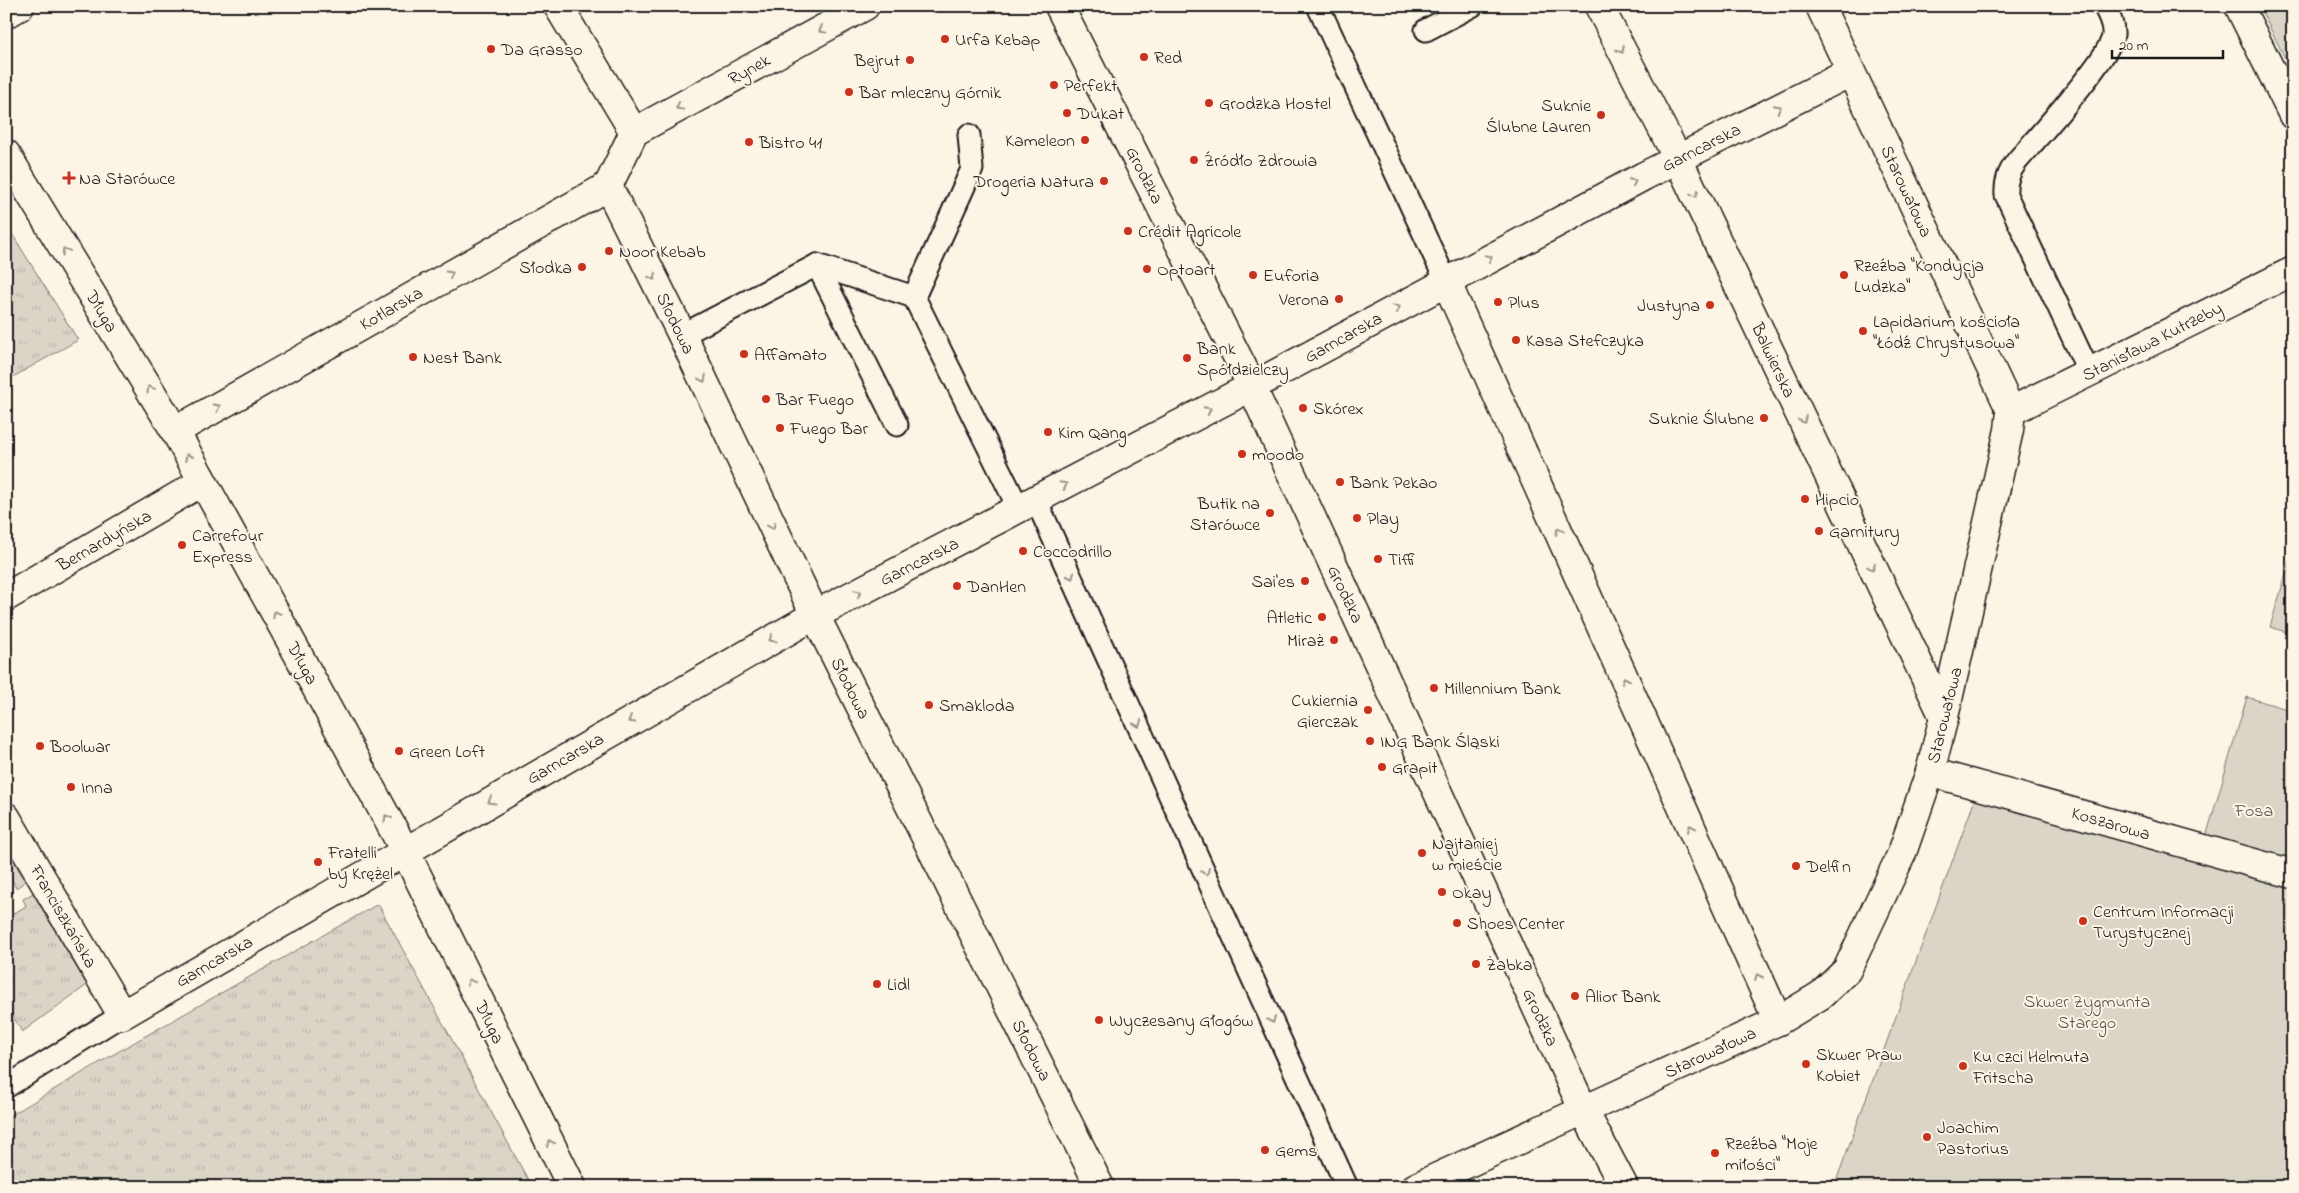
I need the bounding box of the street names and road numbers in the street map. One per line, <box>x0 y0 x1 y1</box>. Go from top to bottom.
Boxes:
street label: Rynek <box>724 48 776 93</box>
street label: Garncarska <box>1658 118 1746 180</box>
street label: Starowałowa <box>1873 142 1938 242</box>
street label: Grodzka <box>1118 143 1169 209</box>
street label: Kotlarska <box>356 281 428 338</box>
street label: Długa <box>76 285 123 339</box>
street label: Słodowa <box>648 289 700 359</box>
street label: Stanisława Kutrzeby <box>2078 296 2227 389</box>
street label: Garncarska <box>1300 307 1388 371</box>
street label: Balwierska <box>1743 318 1801 403</box>
street label: Bernardyńska <box>52 504 157 580</box>
street label: Garncarska <box>876 532 964 594</box>
street label: Grodzka <box>1319 561 1369 628</box>
street label: Długa <box>278 637 324 691</box>
street label: Słodowa <box>823 654 876 724</box>
street label: Starowałowa <box>1921 664 1971 767</box>
street label: Garncarska <box>522 727 610 792</box>
street label: Koszarowa <box>2068 801 2153 849</box>
street label: Franciszkańska <box>22 860 102 974</box>
street label: Garncarska <box>171 930 259 995</box>
street label: Grodzka <box>1514 984 1564 1051</box>
street label: Długa <box>465 996 510 1049</box>
street label: Słodowa <box>1004 1016 1057 1086</box>
street label: Starowałowa <box>1661 1021 1761 1086</box>

